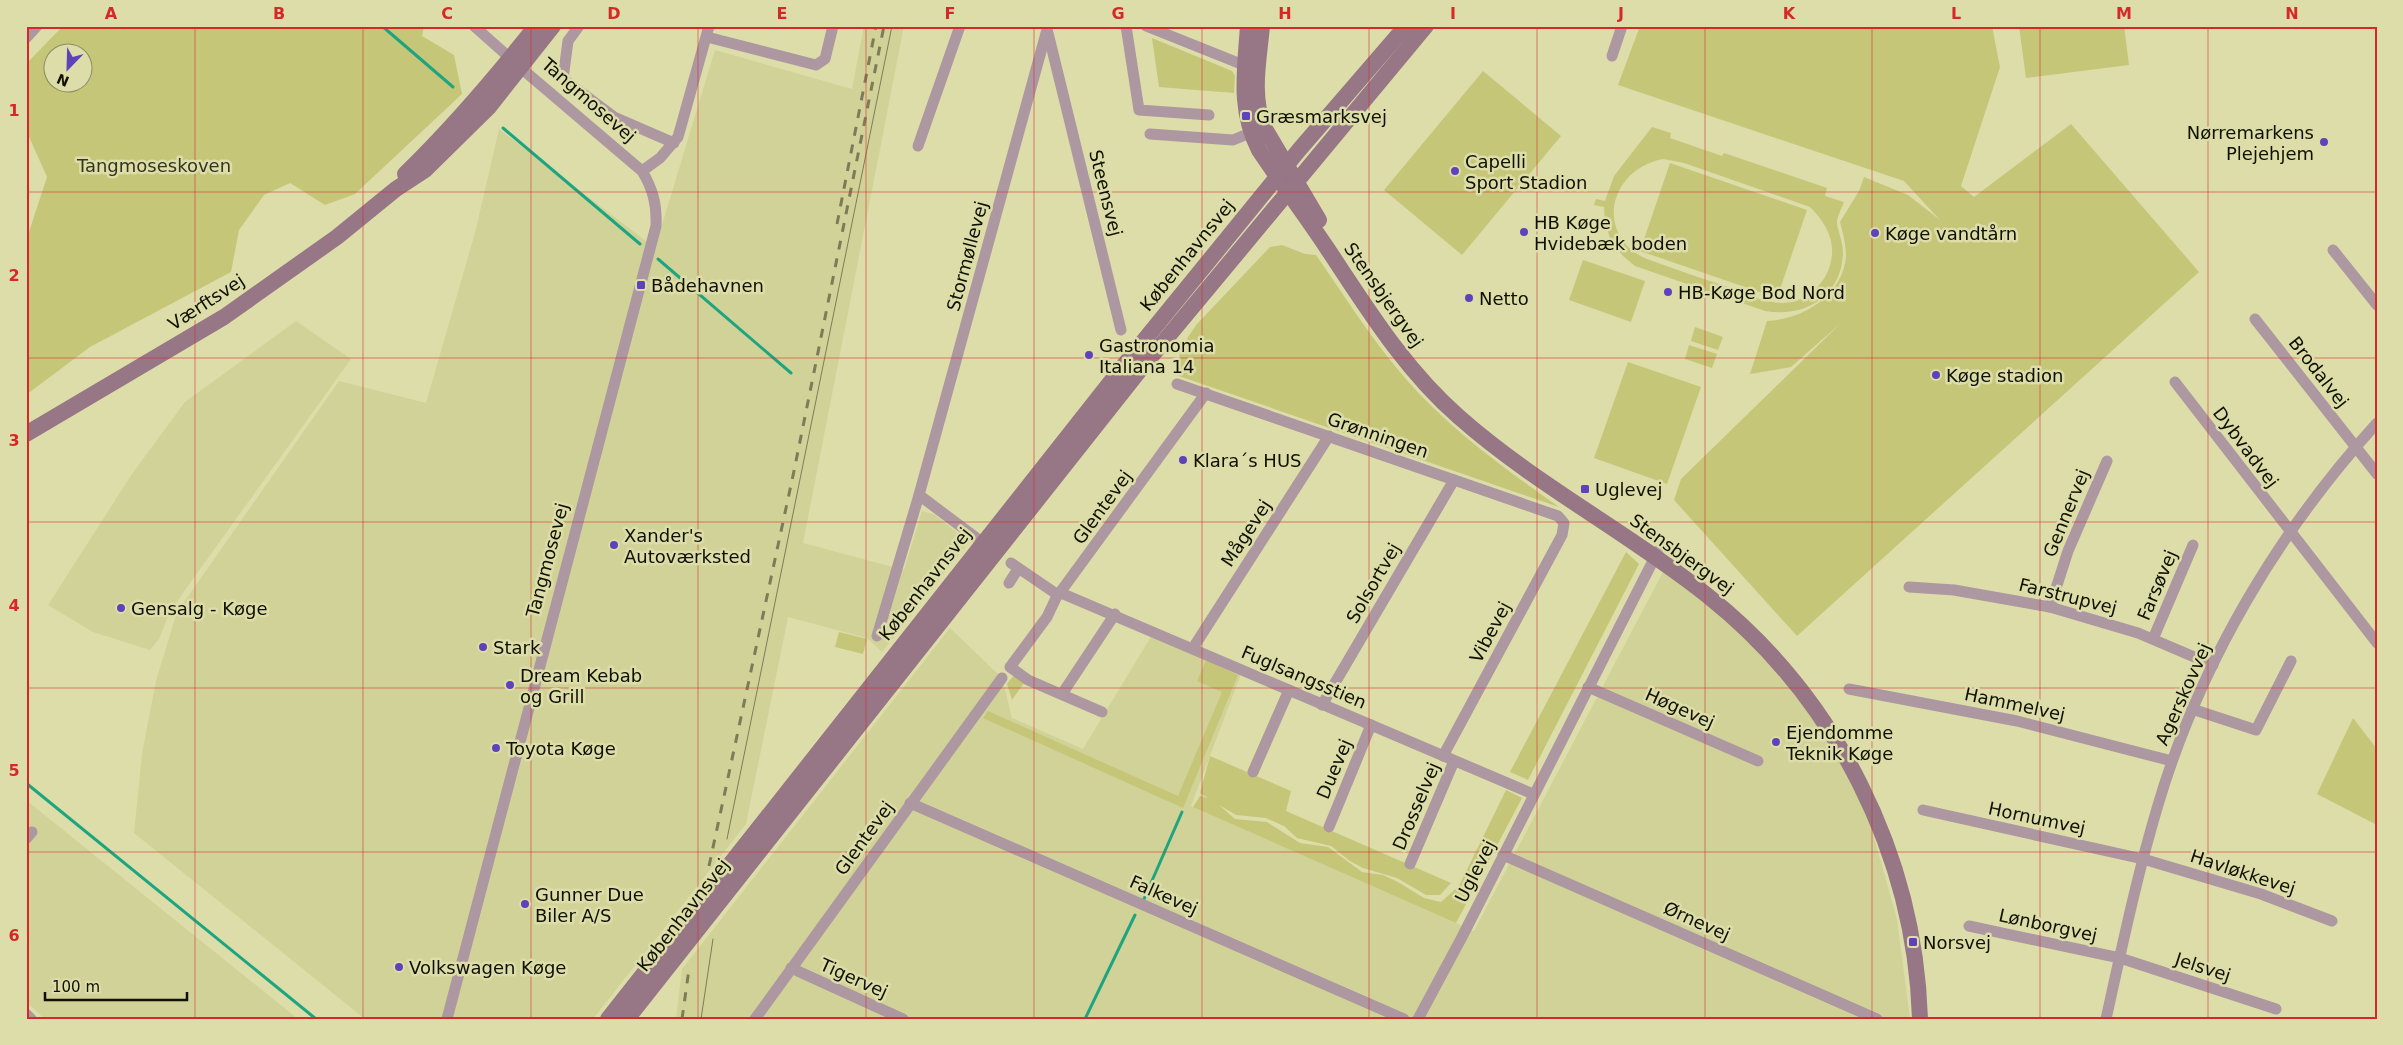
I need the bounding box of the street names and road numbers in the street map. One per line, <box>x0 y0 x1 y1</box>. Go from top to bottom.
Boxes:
street label: Tangmosevej <box>537 53 640 147</box>
street label: Steensvej <box>1085 148 1127 238</box>
street label: Københavnsvej <box>1136 195 1238 315</box>
street label: Stormøllevej <box>942 199 992 313</box>
street label: Stensbjergvej <box>1340 239 1428 351</box>
street label: Værftsvej <box>164 270 248 334</box>
street label: Brodalvej <box>2285 332 2353 412</box>
street label: Dybvadvej <box>2209 402 2283 492</box>
street label: Grønningen <box>1325 408 1431 462</box>
street label: Glentevej <box>1068 466 1136 548</box>
street label: Gennervej <box>2039 466 2093 560</box>
street label: Mågevej <box>1217 495 1275 571</box>
street label: Tangmosevej <box>521 500 572 620</box>
street label: Stensbjergvej <box>1626 509 1738 599</box>
street label: Københavnsvej <box>874 523 976 645</box>
street label: Solsortvej <box>1342 539 1404 627</box>
street label: Farsøvej <box>2133 547 2181 623</box>
street label: Farstrupvej <box>2017 574 2119 618</box>
street label: Vibevej <box>1465 598 1515 666</box>
street label: Agerskovvej <box>2151 640 2215 748</box>
street label: Fuglsangsstien <box>1238 641 1370 713</box>
street label: Høgevej <box>1642 683 1718 733</box>
street label: Hammelvej <box>1963 683 2067 725</box>
street label: Duevej <box>1312 736 1356 802</box>
street label: Drosselvej <box>1388 759 1444 853</box>
street label: Glentevej <box>830 797 898 879</box>
street label: Hornumvej <box>1987 797 2087 839</box>
street label: Uglevej <box>1450 836 1500 906</box>
street label: Havløkkevej <box>2188 845 2298 899</box>
street label: Københavnsvej <box>632 854 734 976</box>
street label: Falkevej <box>1127 871 1201 919</box>
street label: Ørnevej <box>1661 897 1733 945</box>
street label: Lønborgvej <box>1997 904 2099 946</box>
street label: Jelsvej <box>2171 948 2234 986</box>
street label: Tigervej <box>816 953 891 1002</box>

